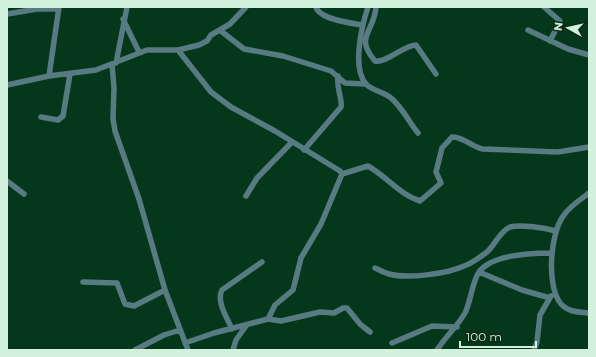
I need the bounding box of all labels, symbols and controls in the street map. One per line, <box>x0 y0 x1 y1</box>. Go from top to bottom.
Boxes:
north arrow <box>548 8 588 48</box>
text: N <box>551 21 566 32</box>
scale bar <box>460 323 536 349</box>
text: 100 m <box>466 329 502 344</box>

